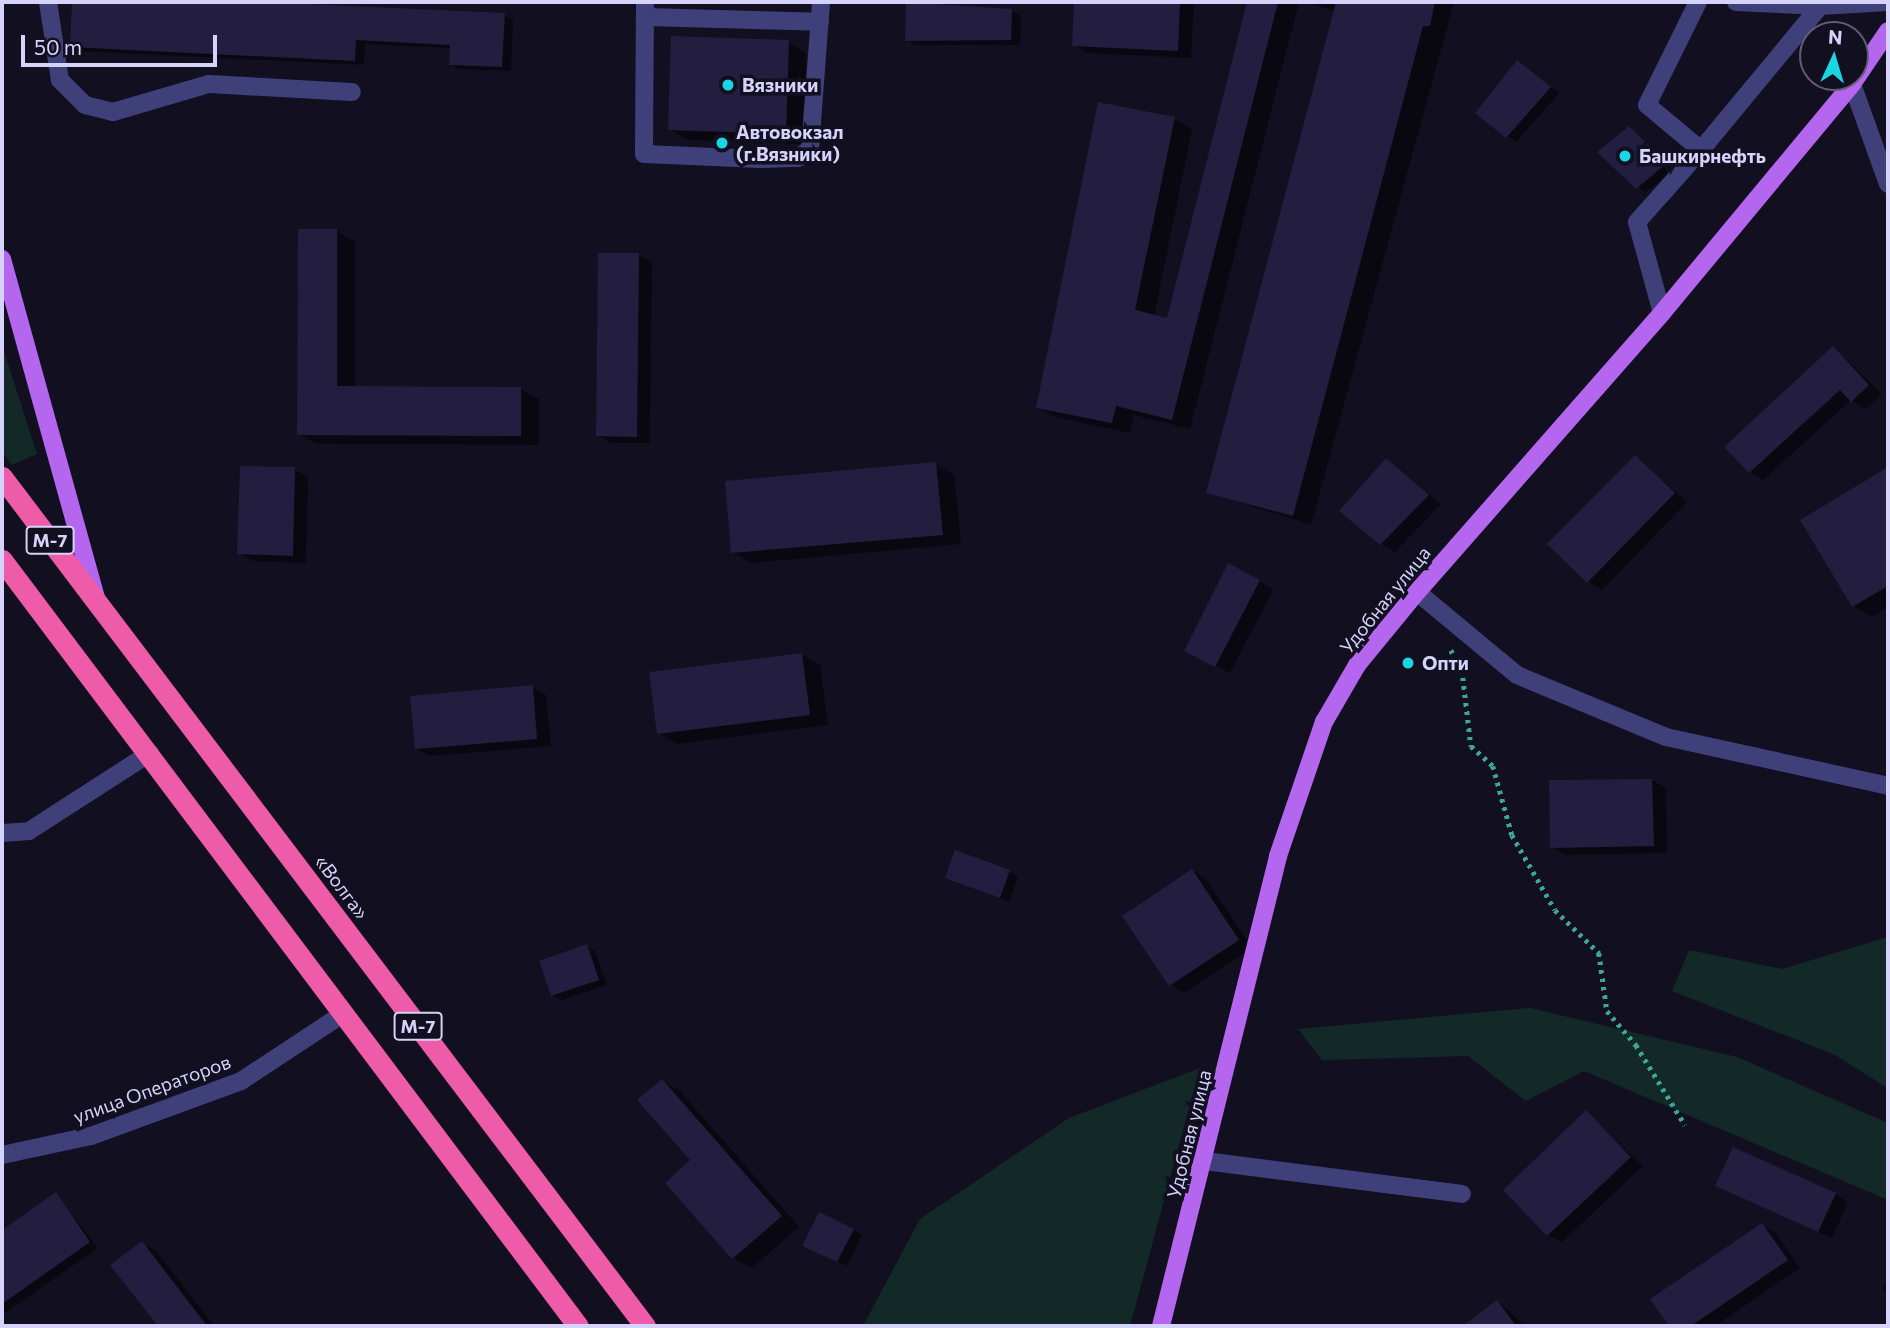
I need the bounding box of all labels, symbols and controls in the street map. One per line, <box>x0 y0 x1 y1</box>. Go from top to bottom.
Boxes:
scale bar <box>24 21 220 65</box>
north arrow <box>1799 21 1869 91</box>
text: N <box>1827 25 1843 49</box>
text: 50 m <box>34 34 82 59</box>
place label: Вязники <box>742 74 818 96</box>
marker: Вязники <box>720 77 736 93</box>
place label: Автовокзал (г.Вязники) <box>736 121 844 165</box>
marker: Автовокзал (г.Вязники) <box>714 135 730 151</box>
place label: Башкирнефть <box>1639 145 1766 167</box>
marker: Башкирнефть <box>1617 148 1633 164</box>
road number: М-7 <box>26 526 74 554</box>
street label: Удобная улица <box>1335 542 1435 658</box>
place label: Опти <box>1422 652 1469 674</box>
marker: Опти <box>1400 655 1416 671</box>
street label: «Волга» <box>311 850 373 924</box>
road number: М-7 <box>394 1012 442 1041</box>
street label: улица Операторов <box>70 1050 234 1128</box>
street label: Удобная улица <box>1162 1068 1216 1200</box>

